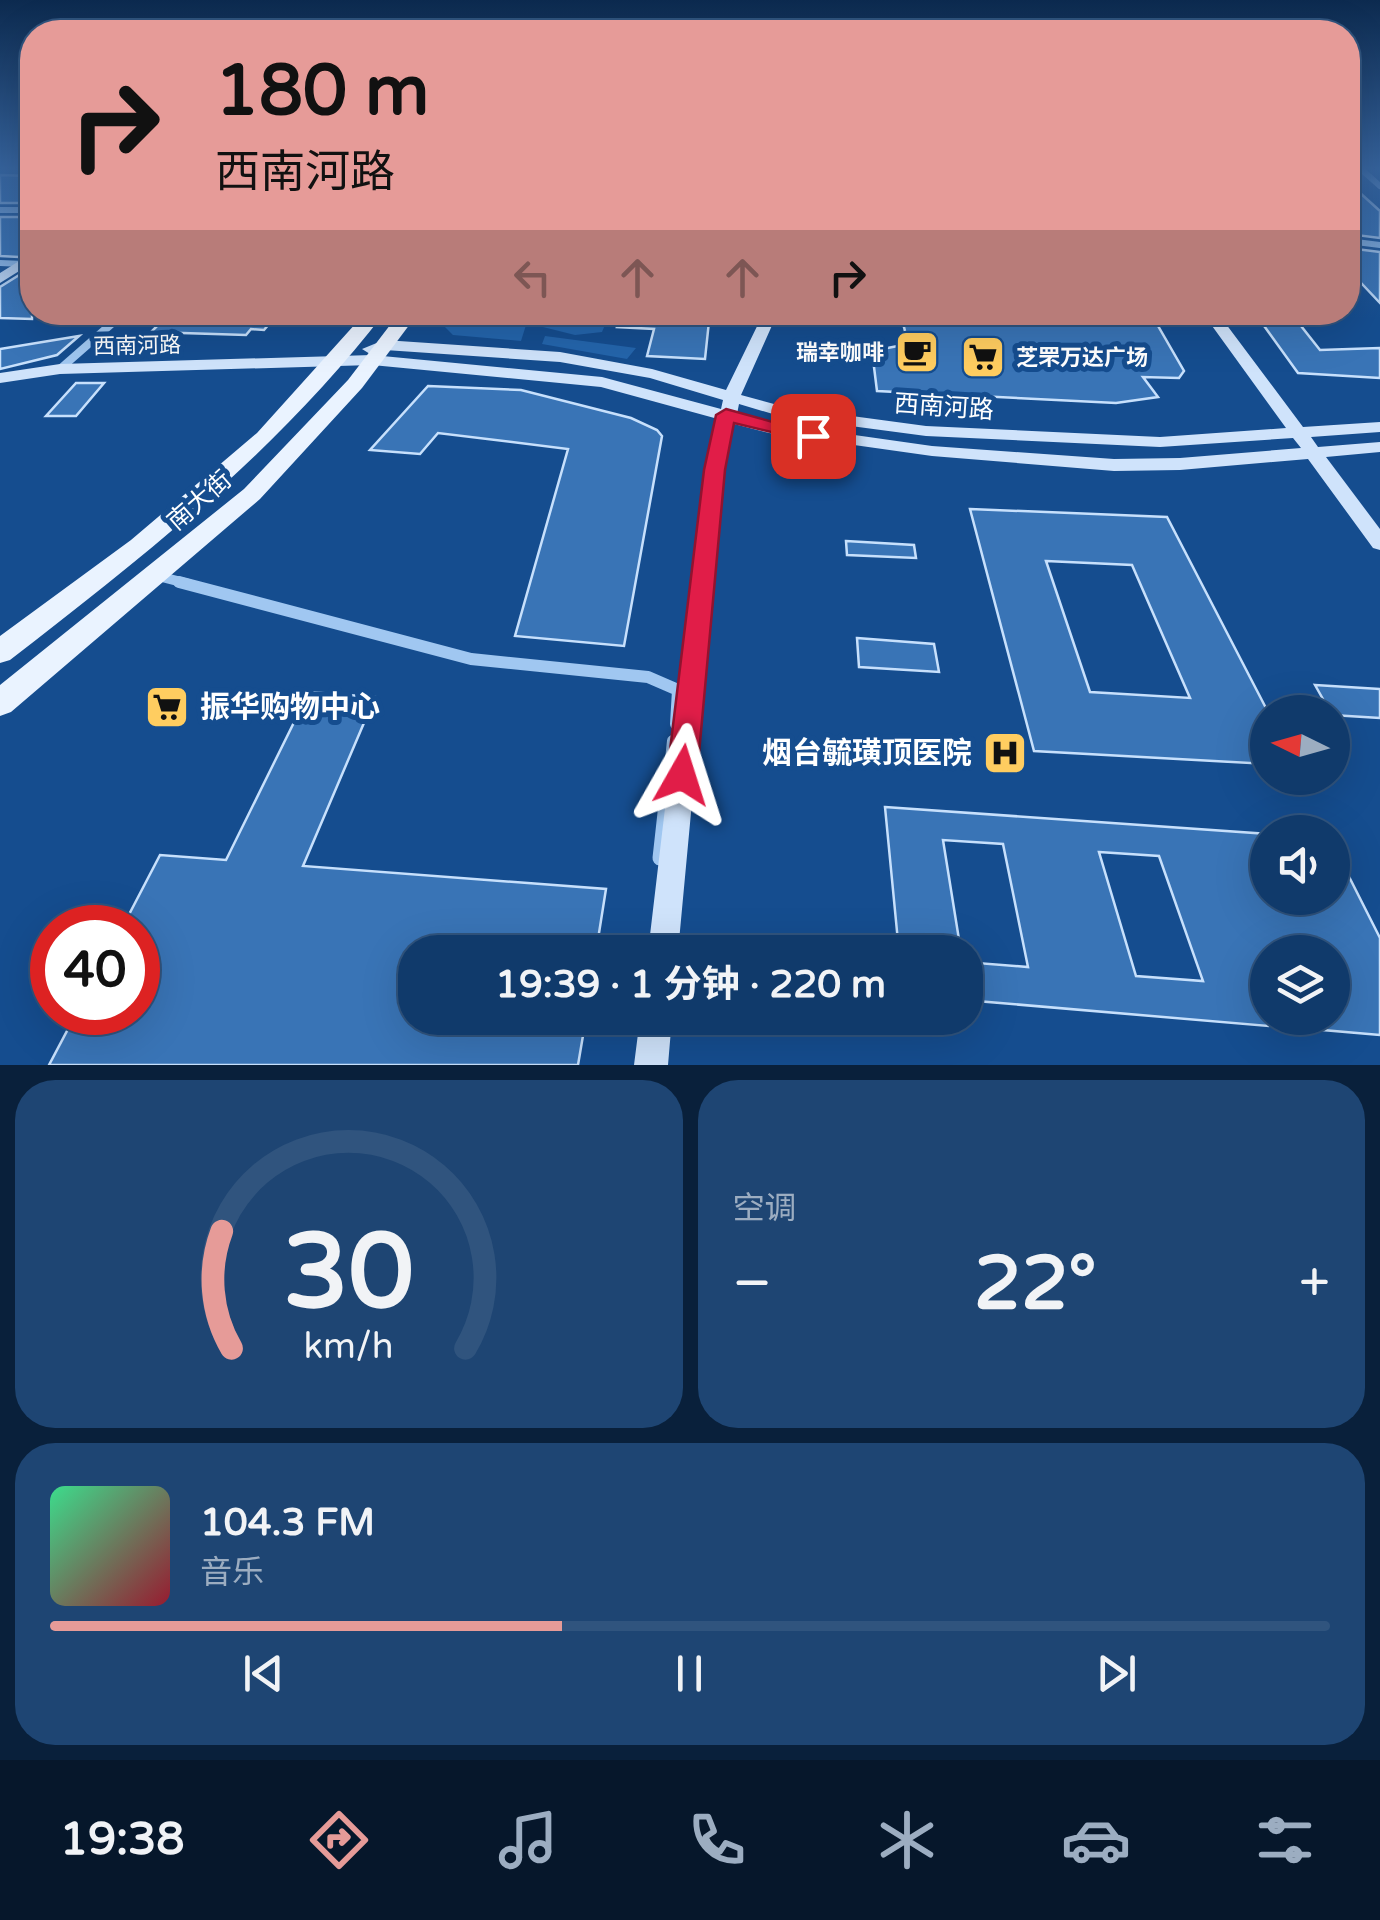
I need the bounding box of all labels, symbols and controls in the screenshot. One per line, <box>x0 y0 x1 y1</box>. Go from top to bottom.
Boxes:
text: 180 m <box>215 50 429 134</box>
icon: right <box>50 60 180 190</box>
text: 西南河路 <box>215 146 395 200</box>
icon: left <box>505 250 560 305</box>
icon: ahead <box>610 250 665 305</box>
icon: ahead <box>715 250 770 305</box>
icon: right <box>820 250 875 305</box>
cafe icon: 瑞幸咖啡 <box>894 329 940 375</box>
street label: 西南河路 <box>93 332 181 360</box>
supermarket icon: 芝罘万达广场 <box>960 334 1006 380</box>
place label: 瑞幸咖啡 <box>796 340 884 366</box>
place label: 芝罘万达广场 <box>1016 345 1148 371</box>
street label: 西南河路 <box>893 389 995 425</box>
pin <box>771 394 856 479</box>
icon: arrive <box>786 409 841 464</box>
street label: 南大街 <box>162 465 238 537</box>
supermarket icon: 振华购物中心 <box>144 684 190 730</box>
place label: 振华购物中心 <box>200 689 380 726</box>
north arrow <box>1250 695 1350 795</box>
map controls <box>1250 695 1350 1035</box>
position arrow <box>630 723 734 827</box>
hospital icon: 烟台毓璜顶医院 <box>982 730 1028 776</box>
place label: 烟台毓璜顶医院 <box>762 735 972 772</box>
button: sound <box>1250 815 1350 915</box>
speed limit sign: 40 <box>30 905 160 1035</box>
button: layers <box>1250 935 1350 1035</box>
text: 19:39 · 1 分钟 · 220 m <box>495 962 886 1008</box>
text: 空调 <box>733 1190 797 1228</box>
text: 30 <box>283 1211 414 1336</box>
text: 22° <box>974 1239 1097 1329</box>
text: − <box>733 1251 772 1317</box>
text: + <box>1299 1251 1330 1317</box>
text: km/h <box>304 1325 394 1368</box>
text: 104.3 FM <box>200 1500 375 1546</box>
text: 音乐 <box>200 1554 264 1592</box>
icon: previous <box>236 1646 291 1701</box>
icon: pause <box>662 1646 717 1701</box>
icon: next <box>1089 1646 1144 1701</box>
icon: directions <box>304 1805 374 1875</box>
icon: music <box>493 1805 563 1875</box>
icon: phone <box>682 1805 752 1875</box>
icon: climate <box>872 1805 942 1875</box>
icon: car <box>1061 1805 1131 1875</box>
icon: filters <box>1250 1805 1320 1875</box>
text: 19:38 <box>60 1813 184 1867</box>

